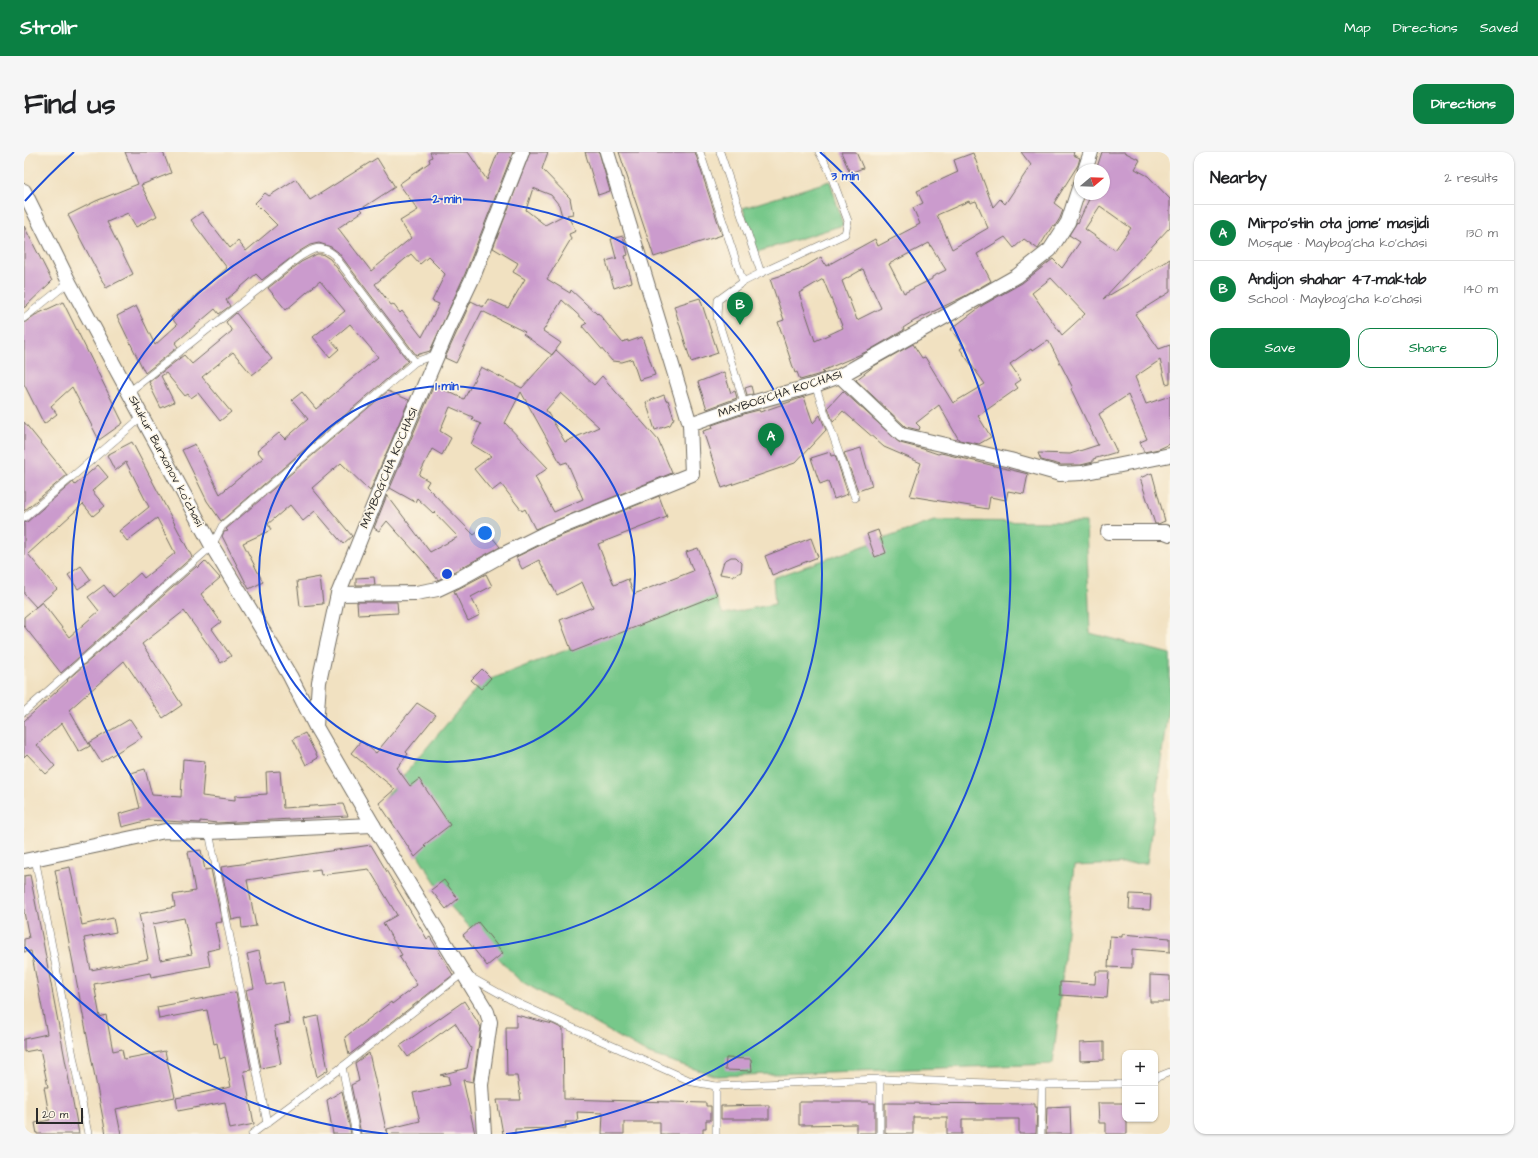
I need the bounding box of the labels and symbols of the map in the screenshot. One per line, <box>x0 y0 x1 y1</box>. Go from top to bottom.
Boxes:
north arrow <box>1074 164 1110 200</box>
text: 3 min <box>830 168 859 185</box>
text: 2 min <box>432 191 461 208</box>
pin: B <box>727 292 753 325</box>
street label: MAYBOG'CHA KO'CHASI <box>716 366 844 422</box>
text: 1 min <box>435 378 459 395</box>
street label: Shukur Burxonov koʻchasi <box>124 392 208 530</box>
street label: MAYBOG'CHA KO'CHASI <box>356 405 422 531</box>
pin: A <box>758 423 784 456</box>
your location <box>475 523 495 543</box>
centre of rings <box>440 567 454 581</box>
scale bar <box>36 1106 83 1125</box>

